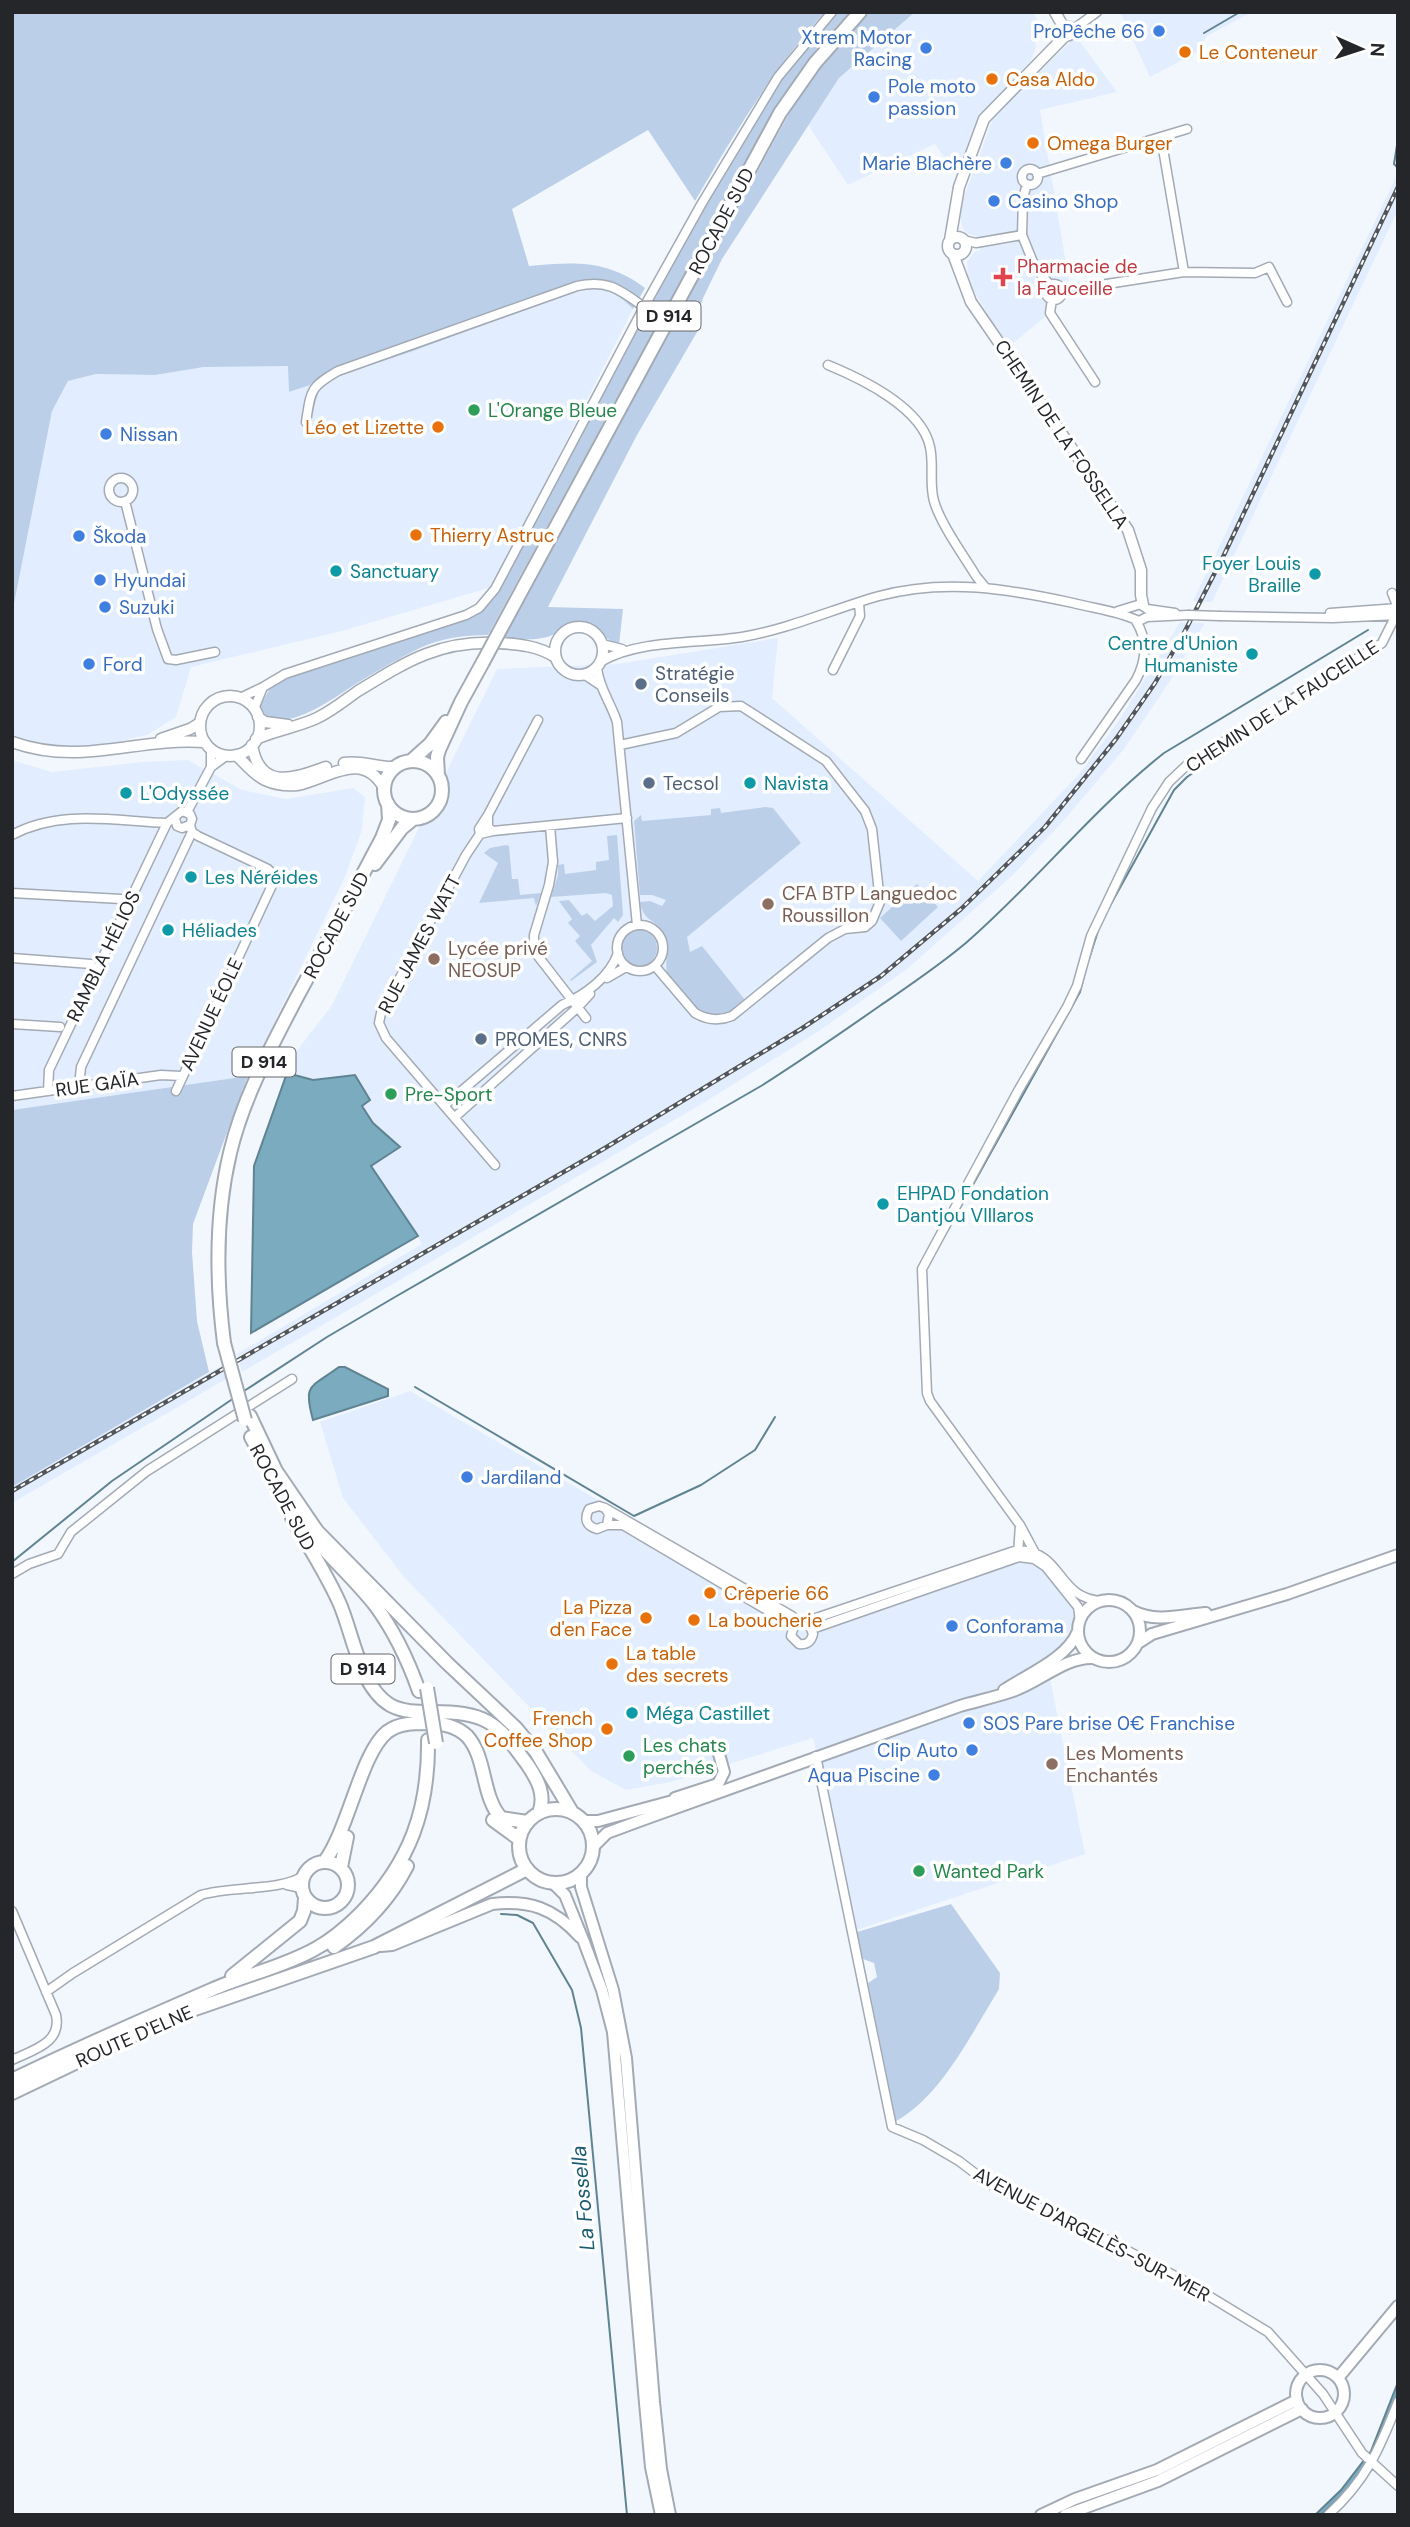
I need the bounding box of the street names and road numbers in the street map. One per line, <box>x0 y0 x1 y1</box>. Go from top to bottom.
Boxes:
street label: ROCADE SUD <box>683 164 760 279</box>
road number: D 914 <box>638 302 700 330</box>
street label: CHEMIN DE LA FOSSELLA <box>989 335 1134 534</box>
street label: CHEMIN DE LA FAUCEILLE <box>1181 635 1384 778</box>
street label: ROCADE SUD <box>298 868 375 983</box>
street label: RUE JAMES WATT <box>372 870 467 1018</box>
street label: RAMBLA HÉLIOS <box>61 887 146 1026</box>
street label: AVENUE ÉOLE <box>174 954 249 1075</box>
road number: D 914 <box>232 1048 296 1077</box>
street label: RUE GAÏA <box>54 1066 141 1103</box>
street label: ROCADE SUD <box>244 1440 321 1555</box>
road number: D 914 <box>332 1654 394 1684</box>
street label: ROUTE D'ELNE <box>72 1999 197 2073</box>
street label: AVENUE D'ARGELÈS-SUR-MER <box>969 2161 1214 2308</box>

